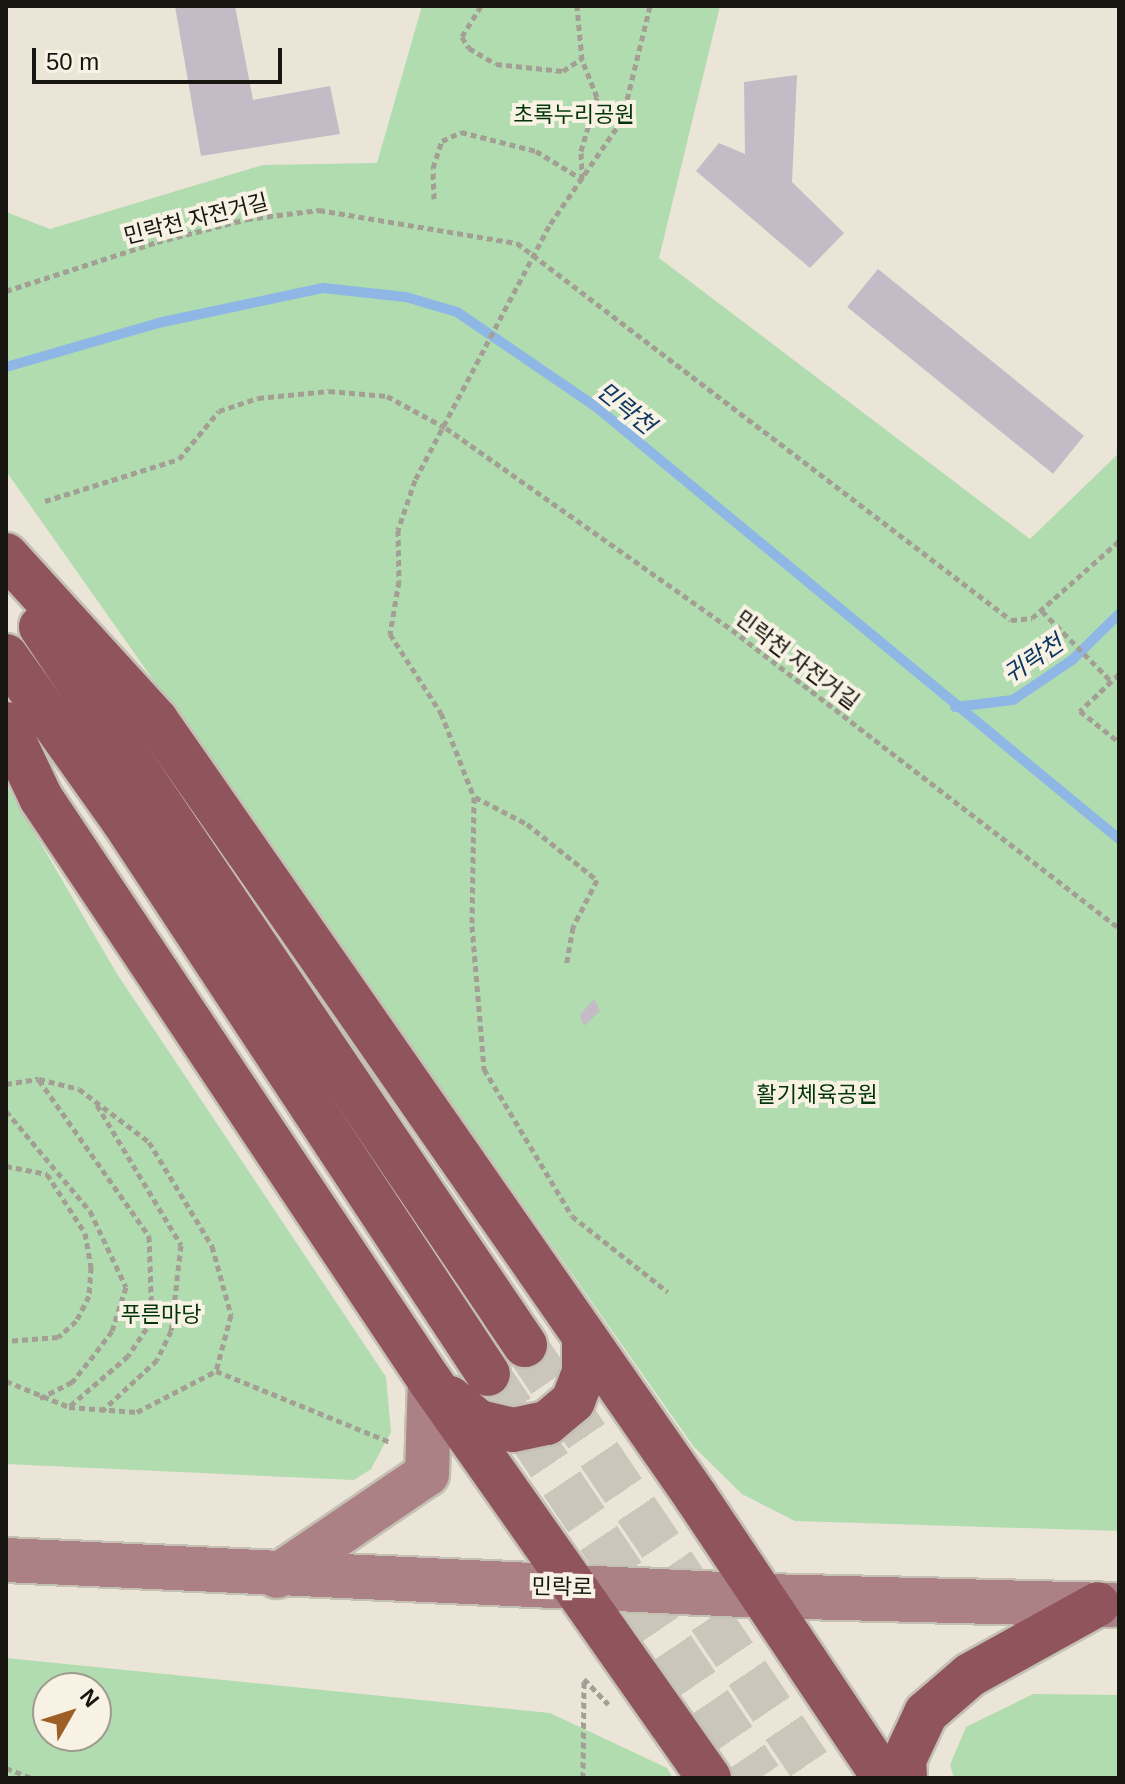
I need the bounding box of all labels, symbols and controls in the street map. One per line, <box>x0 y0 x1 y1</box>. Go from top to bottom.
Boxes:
scale bar <box>36 32 286 82</box>
text: 50 m <box>46 48 99 75</box>
park label: 초록누리공원 <box>513 102 635 128</box>
street label: 민락천 자전거길 <box>121 188 271 250</box>
water label: 민락천 <box>591 376 661 440</box>
street label: 민락천 자전거길 <box>730 605 864 715</box>
water label: 귀락천 <box>997 629 1069 689</box>
park label: 활기체육공원 <box>756 1082 878 1108</box>
park label: 푸른마당 <box>121 1302 201 1328</box>
street label: 민락로 <box>531 1573 593 1601</box>
north arrow <box>32 1672 112 1752</box>
text: N <box>75 1684 104 1712</box>

